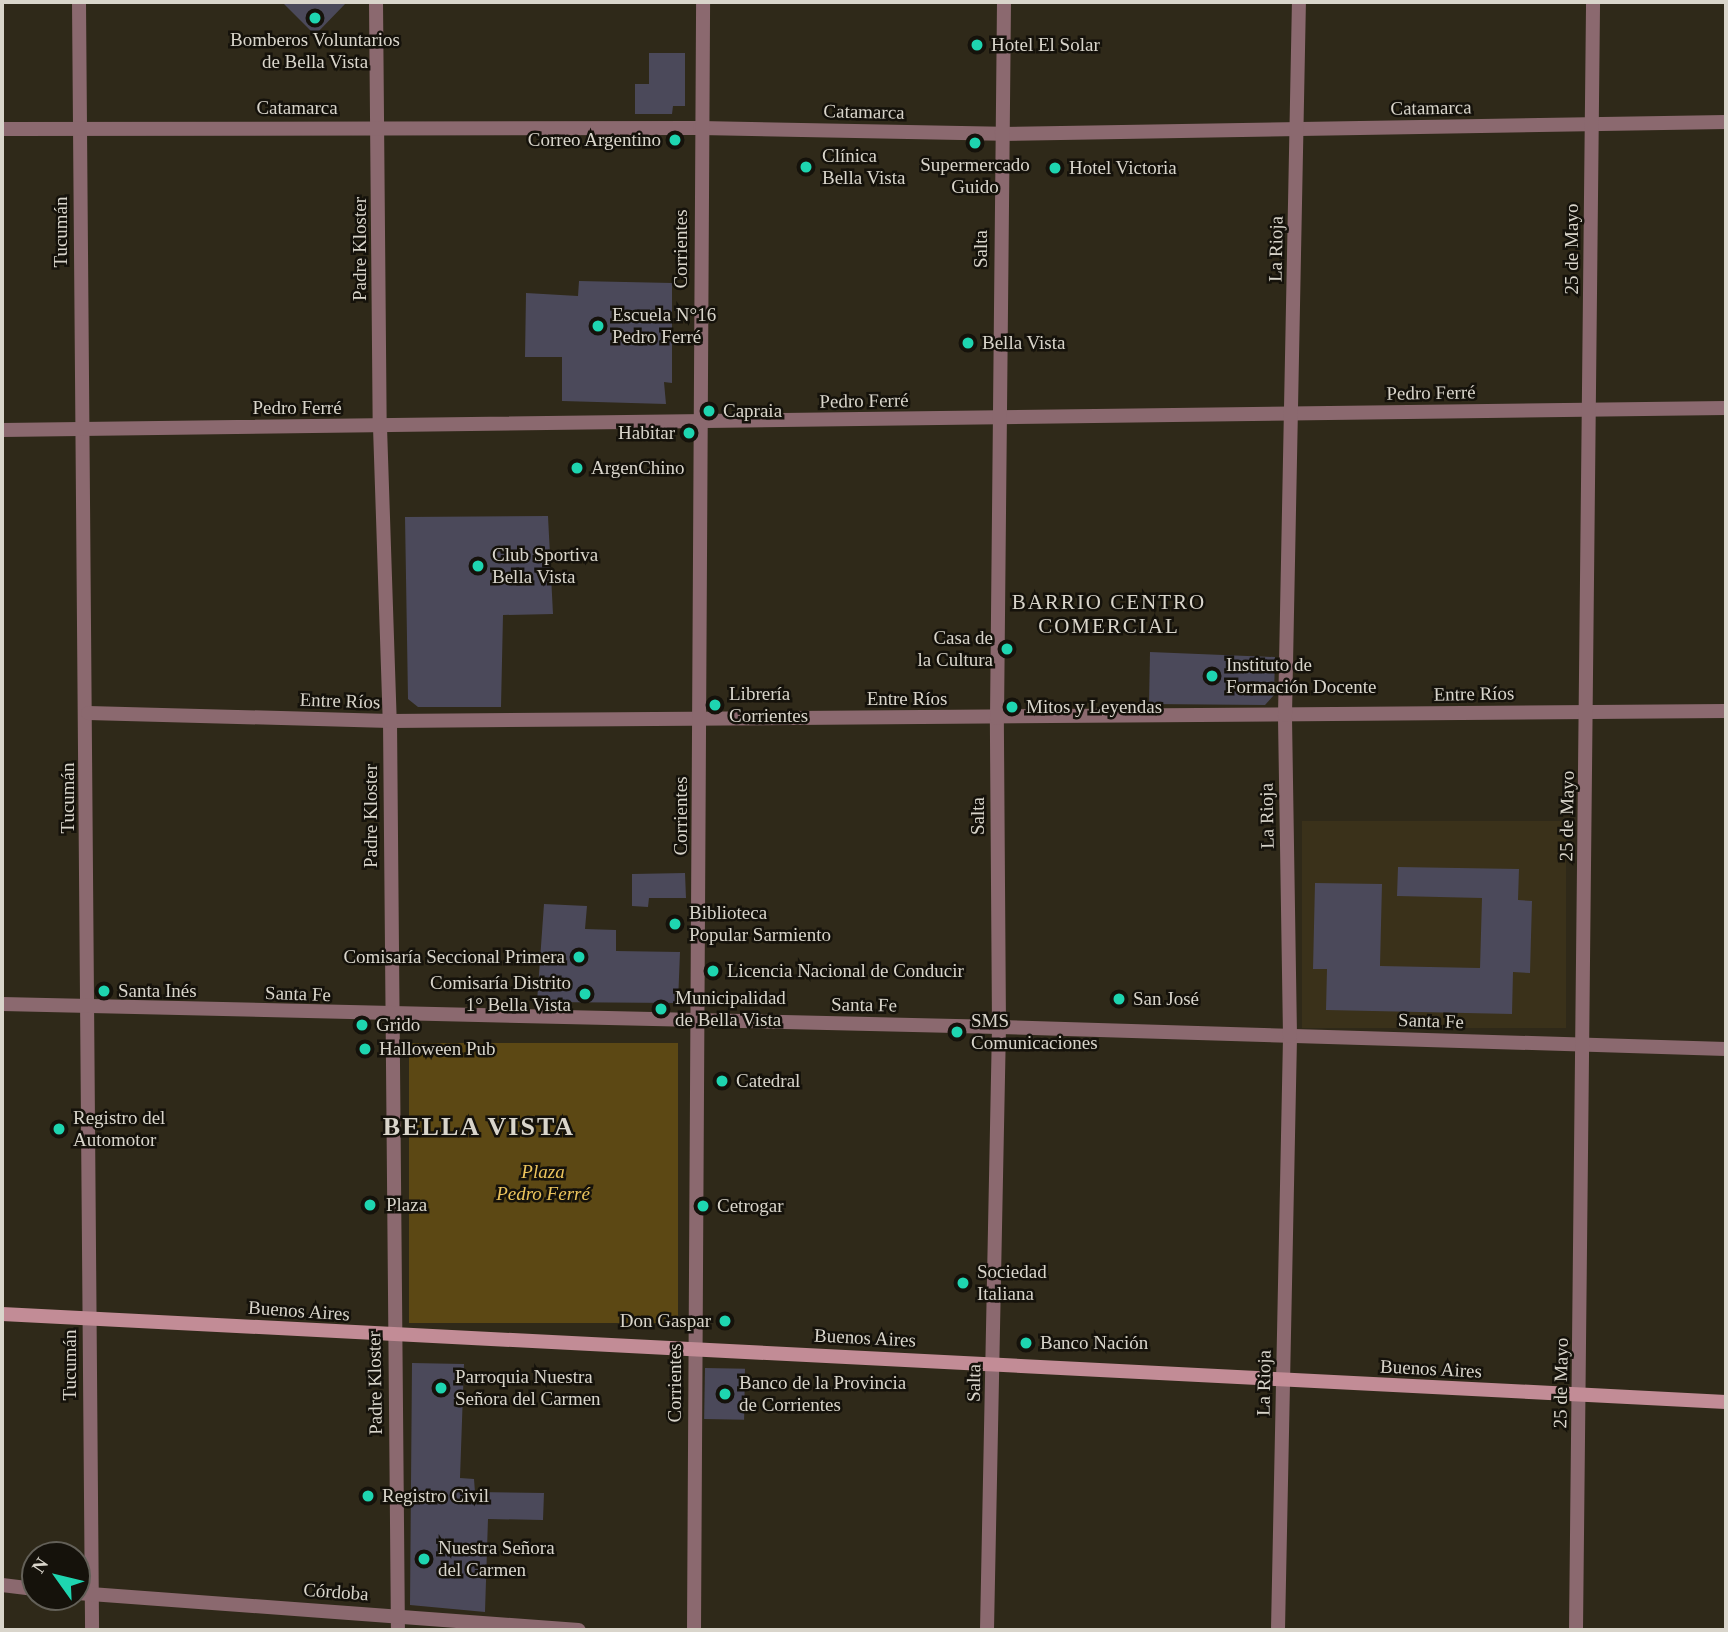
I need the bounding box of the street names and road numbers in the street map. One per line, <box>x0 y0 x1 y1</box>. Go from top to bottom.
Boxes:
street label: Catamarca <box>1390 96 1472 120</box>
street label: Catamarca <box>256 97 338 119</box>
street label: Catamarca <box>823 100 905 124</box>
street label: Tucumán <box>50 196 72 268</box>
street label: Padre Kloster <box>349 197 371 301</box>
street label: 25 de Mayo <box>1561 204 1583 294</box>
street label: Corrientes <box>670 209 692 289</box>
street label: La Rioja <box>1264 216 1288 282</box>
street label: Salta <box>970 230 992 268</box>
street label: Pedro Ferré <box>1386 381 1476 405</box>
street label: Pedro Ferré <box>819 389 909 413</box>
street label: Pedro Ferré <box>252 397 342 419</box>
street label: Entre Ríos <box>1433 682 1515 706</box>
street label: Entre Ríos <box>299 688 381 714</box>
street label: Entre Ríos <box>867 688 947 710</box>
street label: Tucumán <box>57 762 79 834</box>
street label: Padre Kloster <box>360 764 382 868</box>
street label: 25 de Mayo <box>1555 770 1579 862</box>
street label: Corrientes <box>670 776 692 856</box>
street label: La Rioja <box>1255 783 1279 849</box>
street label: Salta <box>967 797 989 835</box>
street label: Santa Fe <box>265 981 331 1007</box>
street label: Santa Fe <box>831 993 897 1017</box>
street label: Santa Fe <box>1398 1008 1464 1034</box>
street label: Buenos Aires <box>247 1296 351 1326</box>
street label: Buenos Aires <box>813 1324 917 1352</box>
street label: Tucumán <box>59 1329 81 1401</box>
street label: Padre Kloster <box>363 1331 387 1435</box>
street label: 25 de Mayo <box>1549 1337 1573 1429</box>
street label: Corrientes <box>664 1343 686 1423</box>
street label: La Rioja <box>1252 1350 1276 1416</box>
street label: Buenos Aires <box>1379 1355 1483 1383</box>
street label: Salta <box>962 1364 986 1402</box>
street label: Córdoba <box>303 1578 369 1606</box>

